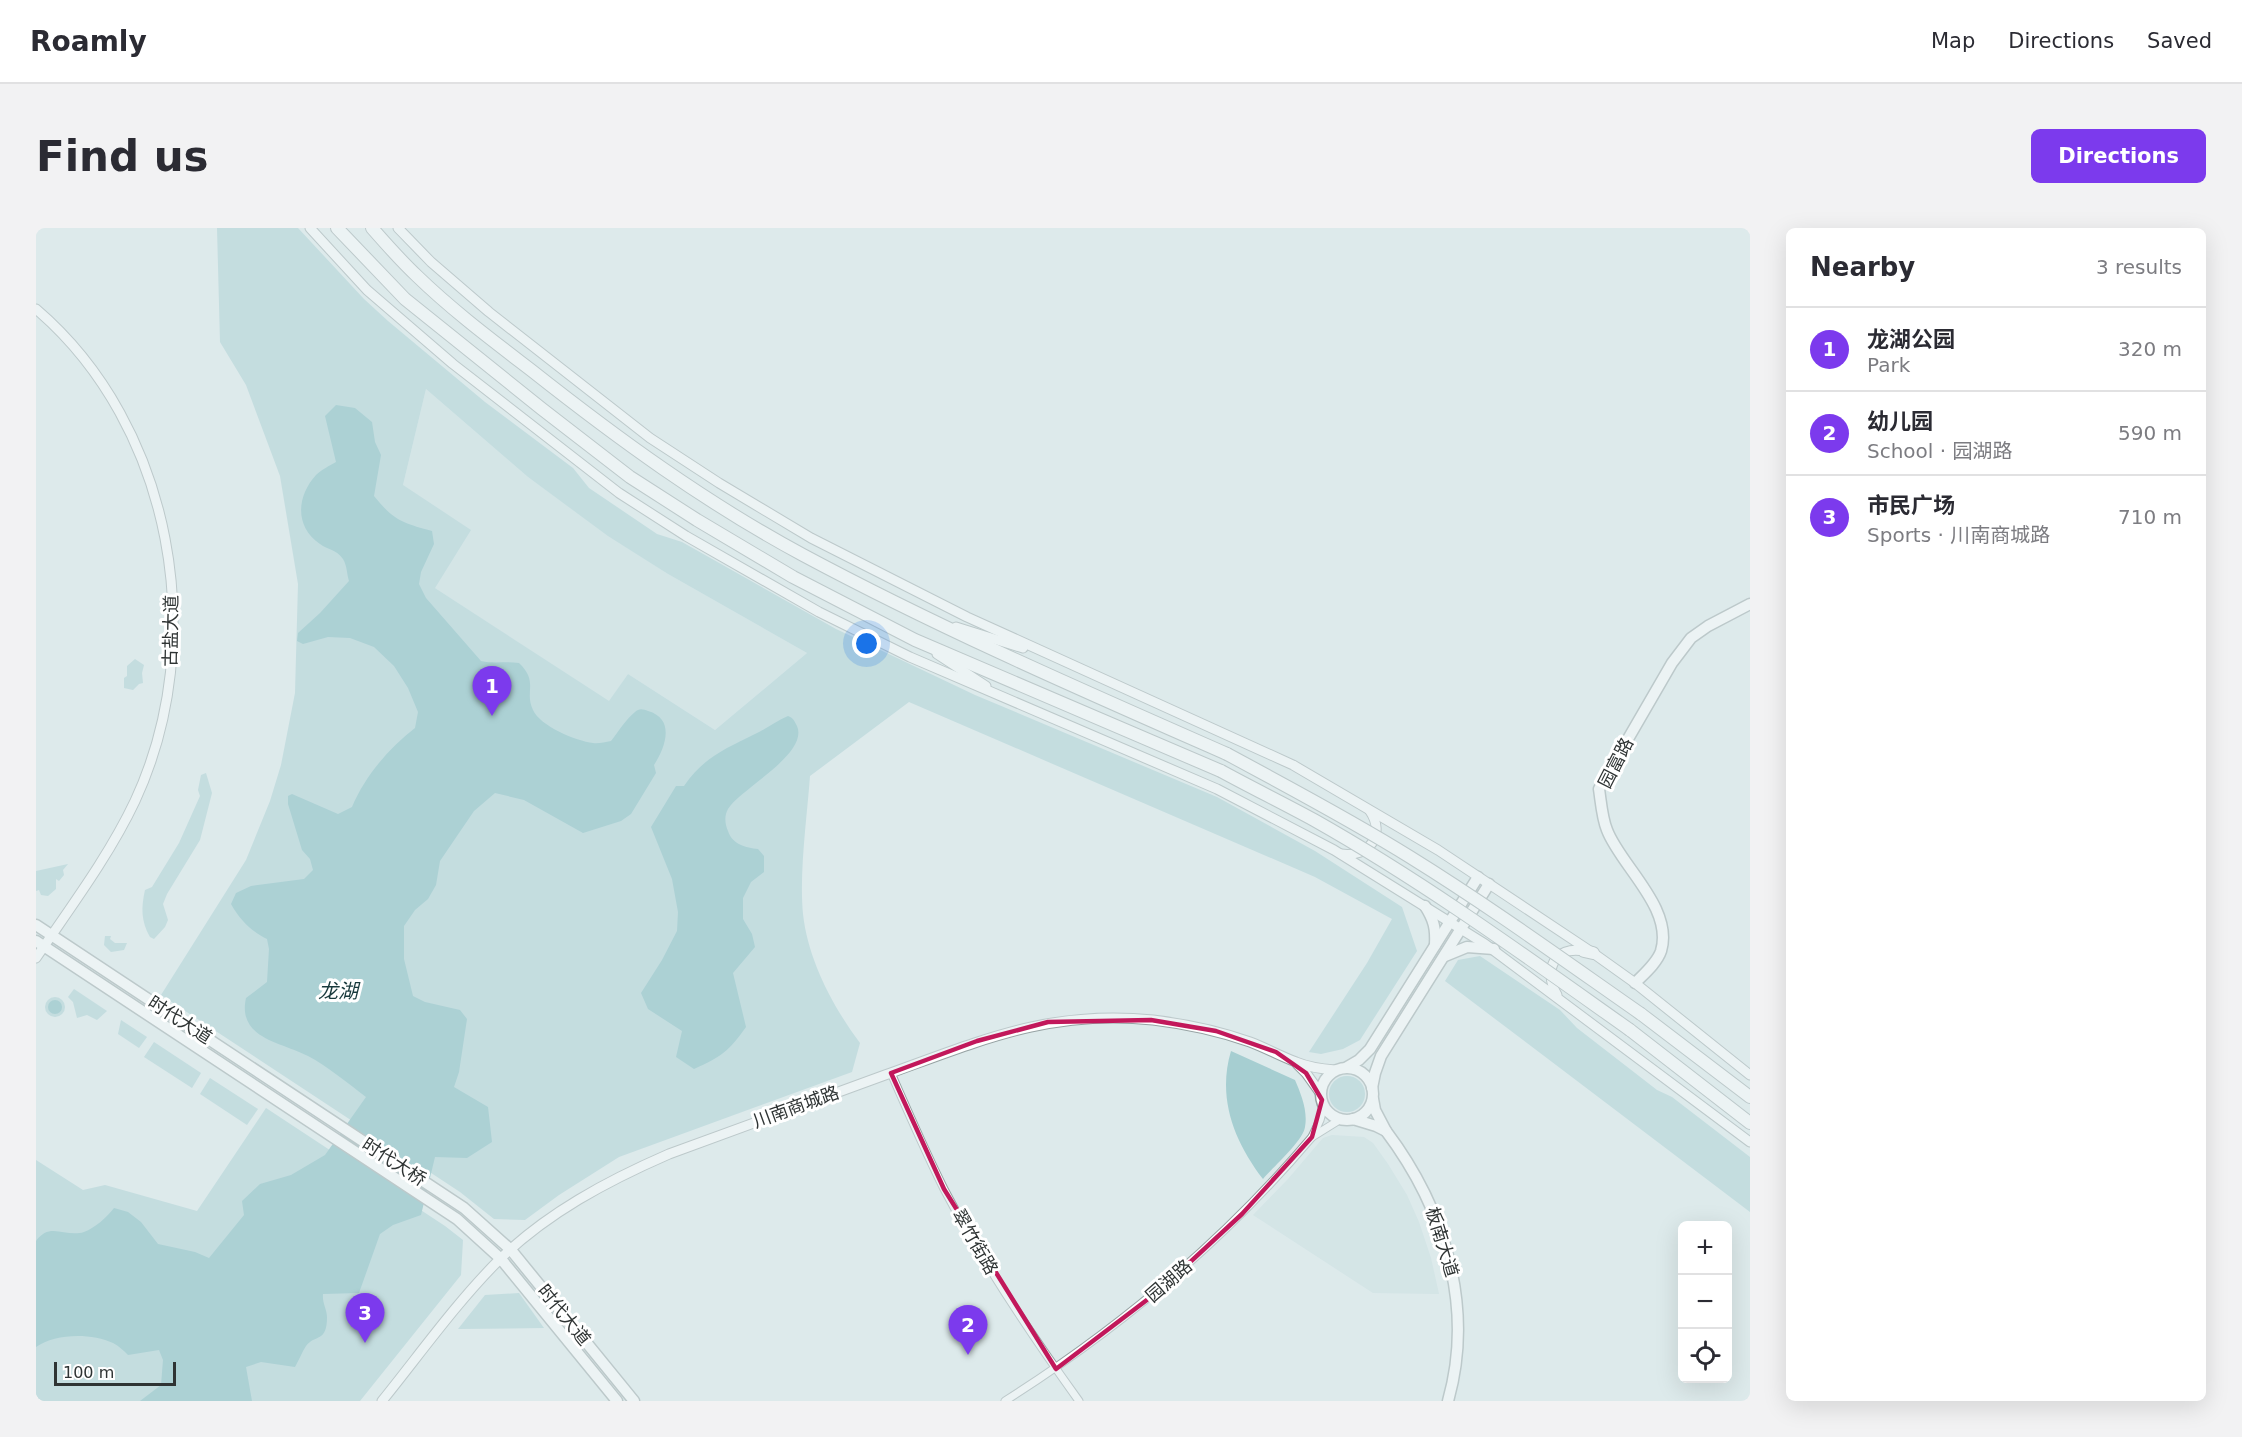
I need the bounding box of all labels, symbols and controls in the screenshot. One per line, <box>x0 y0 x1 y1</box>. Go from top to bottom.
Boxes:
text: Roamly <box>30 25 147 58</box>
text: Map <box>1931 29 1975 53</box>
text: Directions <box>2008 29 2114 53</box>
text: Saved <box>2147 29 2212 53</box>
button: Directions <box>2031 129 2206 183</box>
text: Find us <box>36 132 209 181</box>
text: Nearby <box>1810 252 1915 282</box>
text: 3 results <box>2096 255 2182 279</box>
text: 龙湖公园 <box>1867 327 1955 352</box>
text: 1 <box>1823 337 1836 361</box>
text: 320 m <box>2118 337 2182 361</box>
text: Park <box>1867 353 1910 377</box>
text: 幼儿园 <box>1867 409 1933 434</box>
text: 2 <box>1823 421 1836 445</box>
text: 590 m <box>2118 421 2182 445</box>
text: School · 园湖路 <box>1867 439 2012 463</box>
text: 市民广场 <box>1867 493 1955 518</box>
text: 3 <box>1823 505 1836 529</box>
text: 710 m <box>2118 505 2182 529</box>
text: Sports · 川南商城路 <box>1867 523 2050 547</box>
street label: 古盐大道 <box>159 595 182 667</box>
your location <box>852 629 881 658</box>
pin: 1 <box>472 666 512 716</box>
street label: 园富路 <box>1594 734 1637 792</box>
water label: 龙湖 <box>318 979 361 1003</box>
street label: 时代大道 <box>144 991 216 1048</box>
street label: 川南商城路 <box>750 1081 842 1132</box>
street label: 时代大桥 <box>358 1133 430 1190</box>
street label: 板南大道 <box>1422 1204 1463 1279</box>
street label: 翠竹街路 <box>948 1205 1003 1278</box>
map controls <box>1678 1221 1732 1383</box>
button: + <box>1678 1221 1732 1275</box>
street label: 园湖路 <box>1141 1255 1196 1306</box>
button: − <box>1678 1275 1732 1329</box>
street label: 时代大道 <box>534 1280 595 1349</box>
pin: 3 <box>346 1294 384 1343</box>
pin: 2 <box>948 1306 988 1355</box>
button: locate <box>1678 1329 1732 1383</box>
scale bar <box>54 1359 176 1386</box>
text: 100 m <box>63 1363 114 1382</box>

